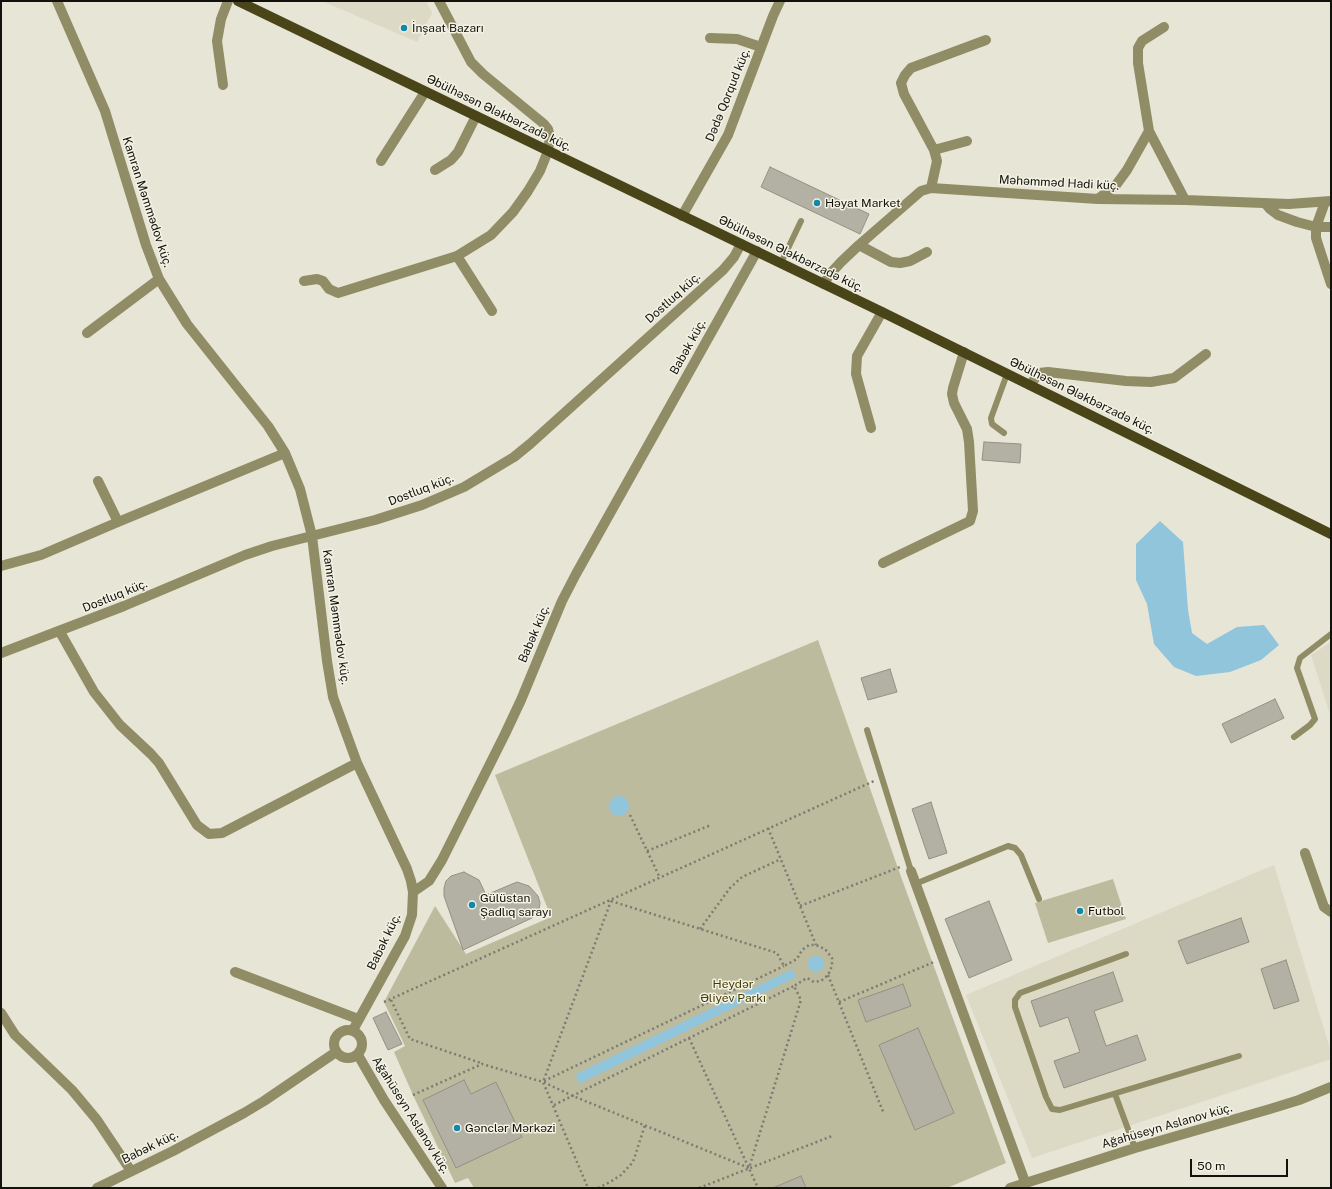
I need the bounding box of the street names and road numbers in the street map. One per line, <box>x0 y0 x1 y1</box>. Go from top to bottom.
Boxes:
street label: Dədə Qorqud küç. <box>703 46 753 144</box>
street label: Əbülhəsən Ələkbərzadə küç. <box>424 72 574 154</box>
street label: Kamran Məmmədov küç. <box>119 135 175 269</box>
street label: Məhəmməd Hadi küç. <box>999 173 1119 193</box>
street label: Əbülhəsən Ələkbərzadə küç. <box>716 213 866 295</box>
street label: Dostluq küç. <box>643 270 703 326</box>
street label: Babək küç. <box>667 317 709 377</box>
street label: Əbülhəsən Ələkbərzadə küç. <box>1007 355 1157 437</box>
street label: Dostluq küç. <box>386 471 456 509</box>
street label: Kamran Məmmədov küç. <box>319 548 353 686</box>
street label: Dostluq küç. <box>80 576 150 616</box>
street label: Babək küç. <box>515 603 553 665</box>
street label: Babək küç. <box>364 911 404 973</box>
street label: Ağahüseyn Aslanov küç. <box>369 1054 453 1176</box>
street label: Ağahüseyn Aslanov küç. <box>1100 1100 1234 1152</box>
street label: Babək küç. <box>119 1127 181 1167</box>

